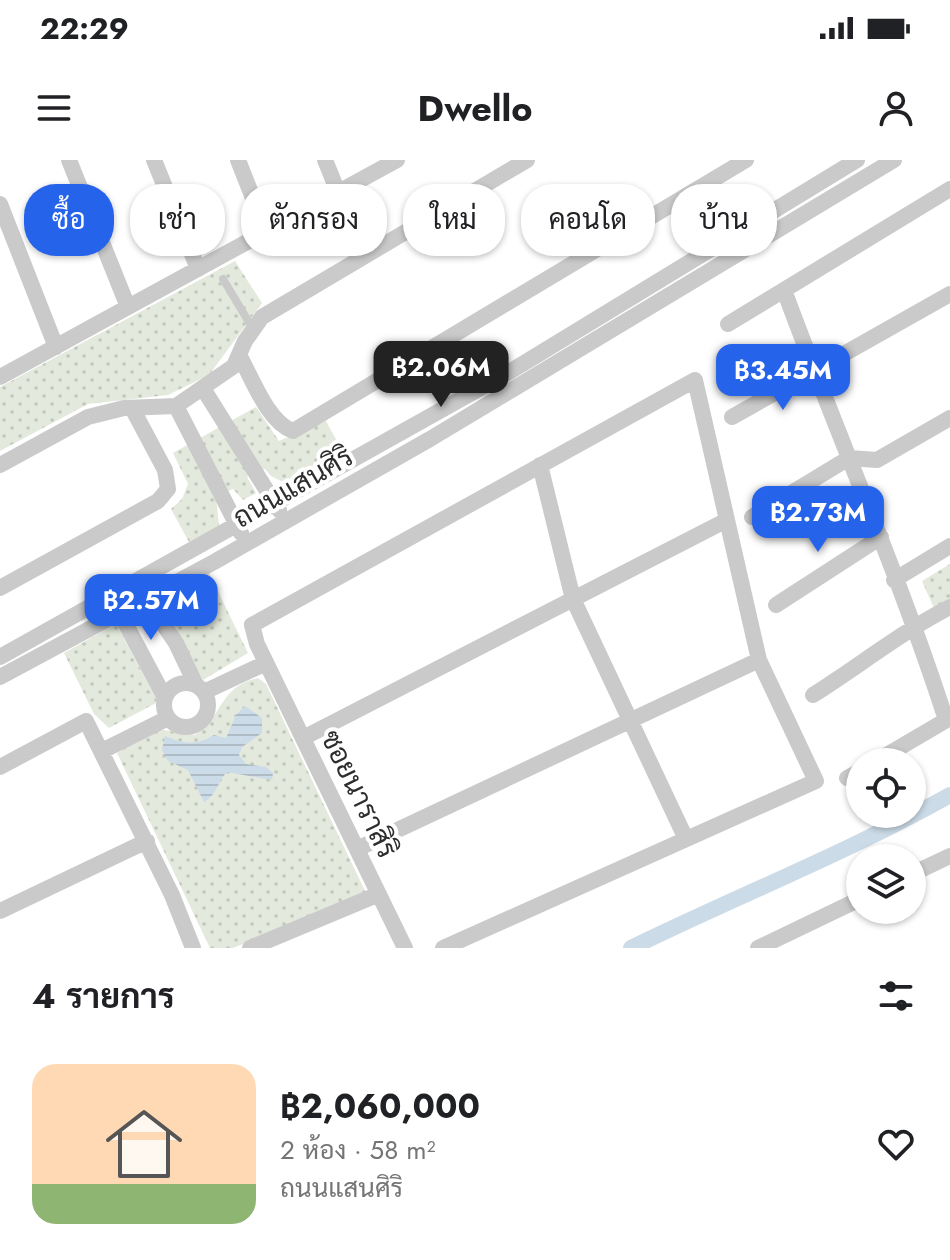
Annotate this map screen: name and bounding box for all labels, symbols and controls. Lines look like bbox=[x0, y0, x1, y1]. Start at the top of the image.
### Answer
text: 22:29 bbox=[40, 7, 129, 50]
text: Dwello bbox=[417, 82, 533, 134]
icon: menu bbox=[32, 86, 76, 130]
icon: person bbox=[874, 86, 918, 130]
chip: ซื้อ bbox=[24, 184, 114, 256]
chip: เช่า bbox=[130, 184, 225, 256]
chip: ตัวกรอง bbox=[241, 184, 387, 256]
chip: ใหม่ bbox=[403, 184, 505, 256]
chip: คอนโด bbox=[521, 184, 655, 256]
chip: บ้าน bbox=[671, 184, 777, 256]
pin: ฿2.06M bbox=[376, 341, 506, 409]
pin: ฿3.45M bbox=[718, 344, 848, 412]
text: ฿2.06M bbox=[392, 348, 490, 386]
text: ฿3.45M bbox=[734, 351, 832, 389]
street label: ถนนแสนศิริ bbox=[225, 436, 361, 538]
pin: ฿2.73M bbox=[753, 486, 883, 554]
text: ฿2.73M bbox=[770, 493, 866, 531]
pin: ฿2.57M bbox=[86, 574, 216, 642]
text: ฿2.57M bbox=[103, 581, 199, 619]
street label: ซอยนาราสิริ bbox=[310, 723, 408, 865]
map controls bbox=[846, 748, 926, 924]
button: locate bbox=[846, 748, 926, 828]
button: layers bbox=[846, 844, 926, 924]
text: 4 รายการ bbox=[32, 972, 175, 1021]
icon: filters bbox=[874, 974, 918, 1018]
text: ฿2,060,000 bbox=[280, 1082, 480, 1131]
icon: home bbox=[96, 1096, 192, 1192]
icon: heart bbox=[874, 1122, 918, 1166]
text: 2 ห้อง · 58 m² bbox=[280, 1131, 436, 1169]
text: ถนนแสนศิริ bbox=[280, 1169, 403, 1207]

